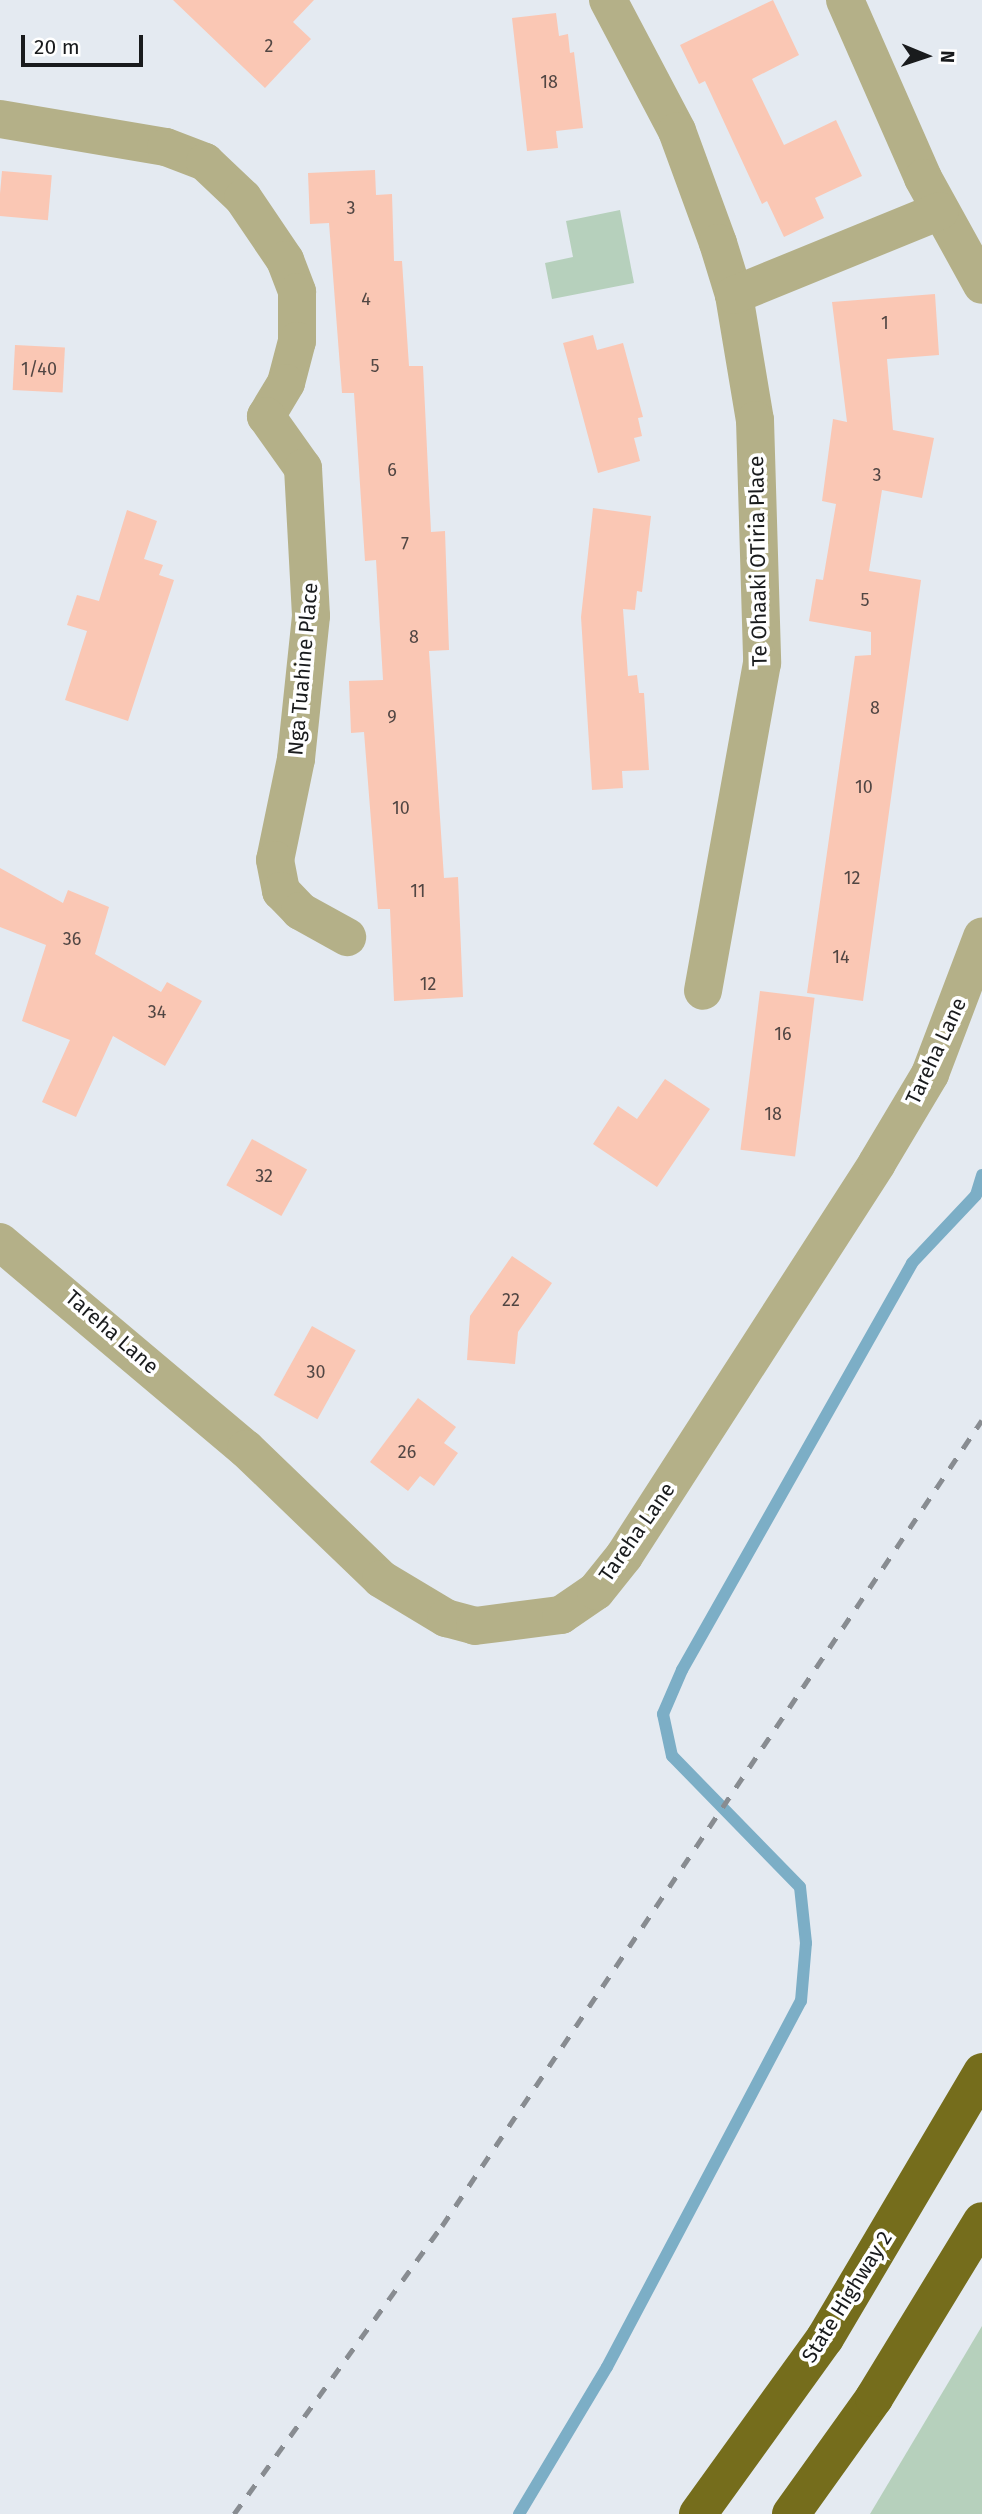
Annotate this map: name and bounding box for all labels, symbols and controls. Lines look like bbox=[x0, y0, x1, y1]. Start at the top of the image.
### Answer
scale bar bbox=[24, 21, 147, 65]
north arrow bbox=[891, 21, 961, 91]
text: 20 m bbox=[34, 34, 80, 60]
house number: 2 bbox=[265, 35, 273, 57]
text: N bbox=[936, 50, 959, 63]
house number: 18 bbox=[540, 71, 558, 93]
house number: 3 bbox=[347, 197, 355, 219]
house number: 4 bbox=[361, 288, 371, 310]
house number: 1 bbox=[881, 312, 889, 334]
house number: 5 bbox=[370, 355, 380, 377]
house number: 1/40 bbox=[21, 358, 57, 380]
street label: Te Ohaaki OTiria Place bbox=[744, 455, 772, 667]
house number: 6 bbox=[387, 459, 397, 481]
house number: 3 bbox=[873, 464, 881, 486]
house number: 7 bbox=[401, 533, 409, 555]
street label: Nga Tuahine Place bbox=[283, 581, 323, 757]
house number: 5 bbox=[860, 589, 870, 611]
house number: 8 bbox=[409, 626, 419, 648]
house number: 8 bbox=[870, 697, 880, 719]
house number: 9 bbox=[387, 706, 397, 728]
house number: 10 bbox=[855, 776, 873, 798]
house number: 10 bbox=[392, 797, 410, 819]
house number: 12 bbox=[844, 867, 860, 889]
house number: 11 bbox=[410, 880, 426, 902]
house number: 36 bbox=[63, 928, 81, 950]
house number: 14 bbox=[832, 946, 850, 968]
house number: 12 bbox=[420, 973, 436, 995]
street label: Tareha Lane bbox=[900, 994, 972, 1108]
house number: 34 bbox=[148, 1001, 166, 1023]
house number: 16 bbox=[774, 1023, 792, 1045]
house number: 18 bbox=[764, 1103, 782, 1125]
house number: 32 bbox=[255, 1165, 273, 1187]
street label: Tareha Lane bbox=[60, 1285, 164, 1379]
house number: 22 bbox=[502, 1289, 520, 1311]
house number: 30 bbox=[306, 1361, 326, 1383]
house number: 26 bbox=[398, 1441, 416, 1463]
street label: Tareha Lane bbox=[594, 1478, 680, 1586]
street label: State Highway 2 bbox=[797, 2227, 897, 2367]

